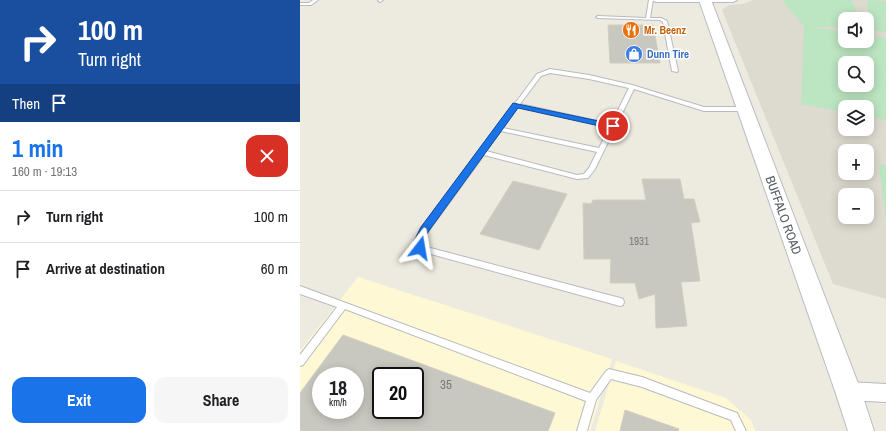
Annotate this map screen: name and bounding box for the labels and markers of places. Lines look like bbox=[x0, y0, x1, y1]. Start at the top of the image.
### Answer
restaurant icon: Mr. Beenz bbox=[621, 20, 641, 40]
place label: Mr. Beenz bbox=[644, 23, 687, 37]
shop icon: Dunn Tire bbox=[624, 44, 644, 64]
place label: Dunn Tire bbox=[647, 47, 689, 61]
pin bbox=[596, 109, 630, 143]

